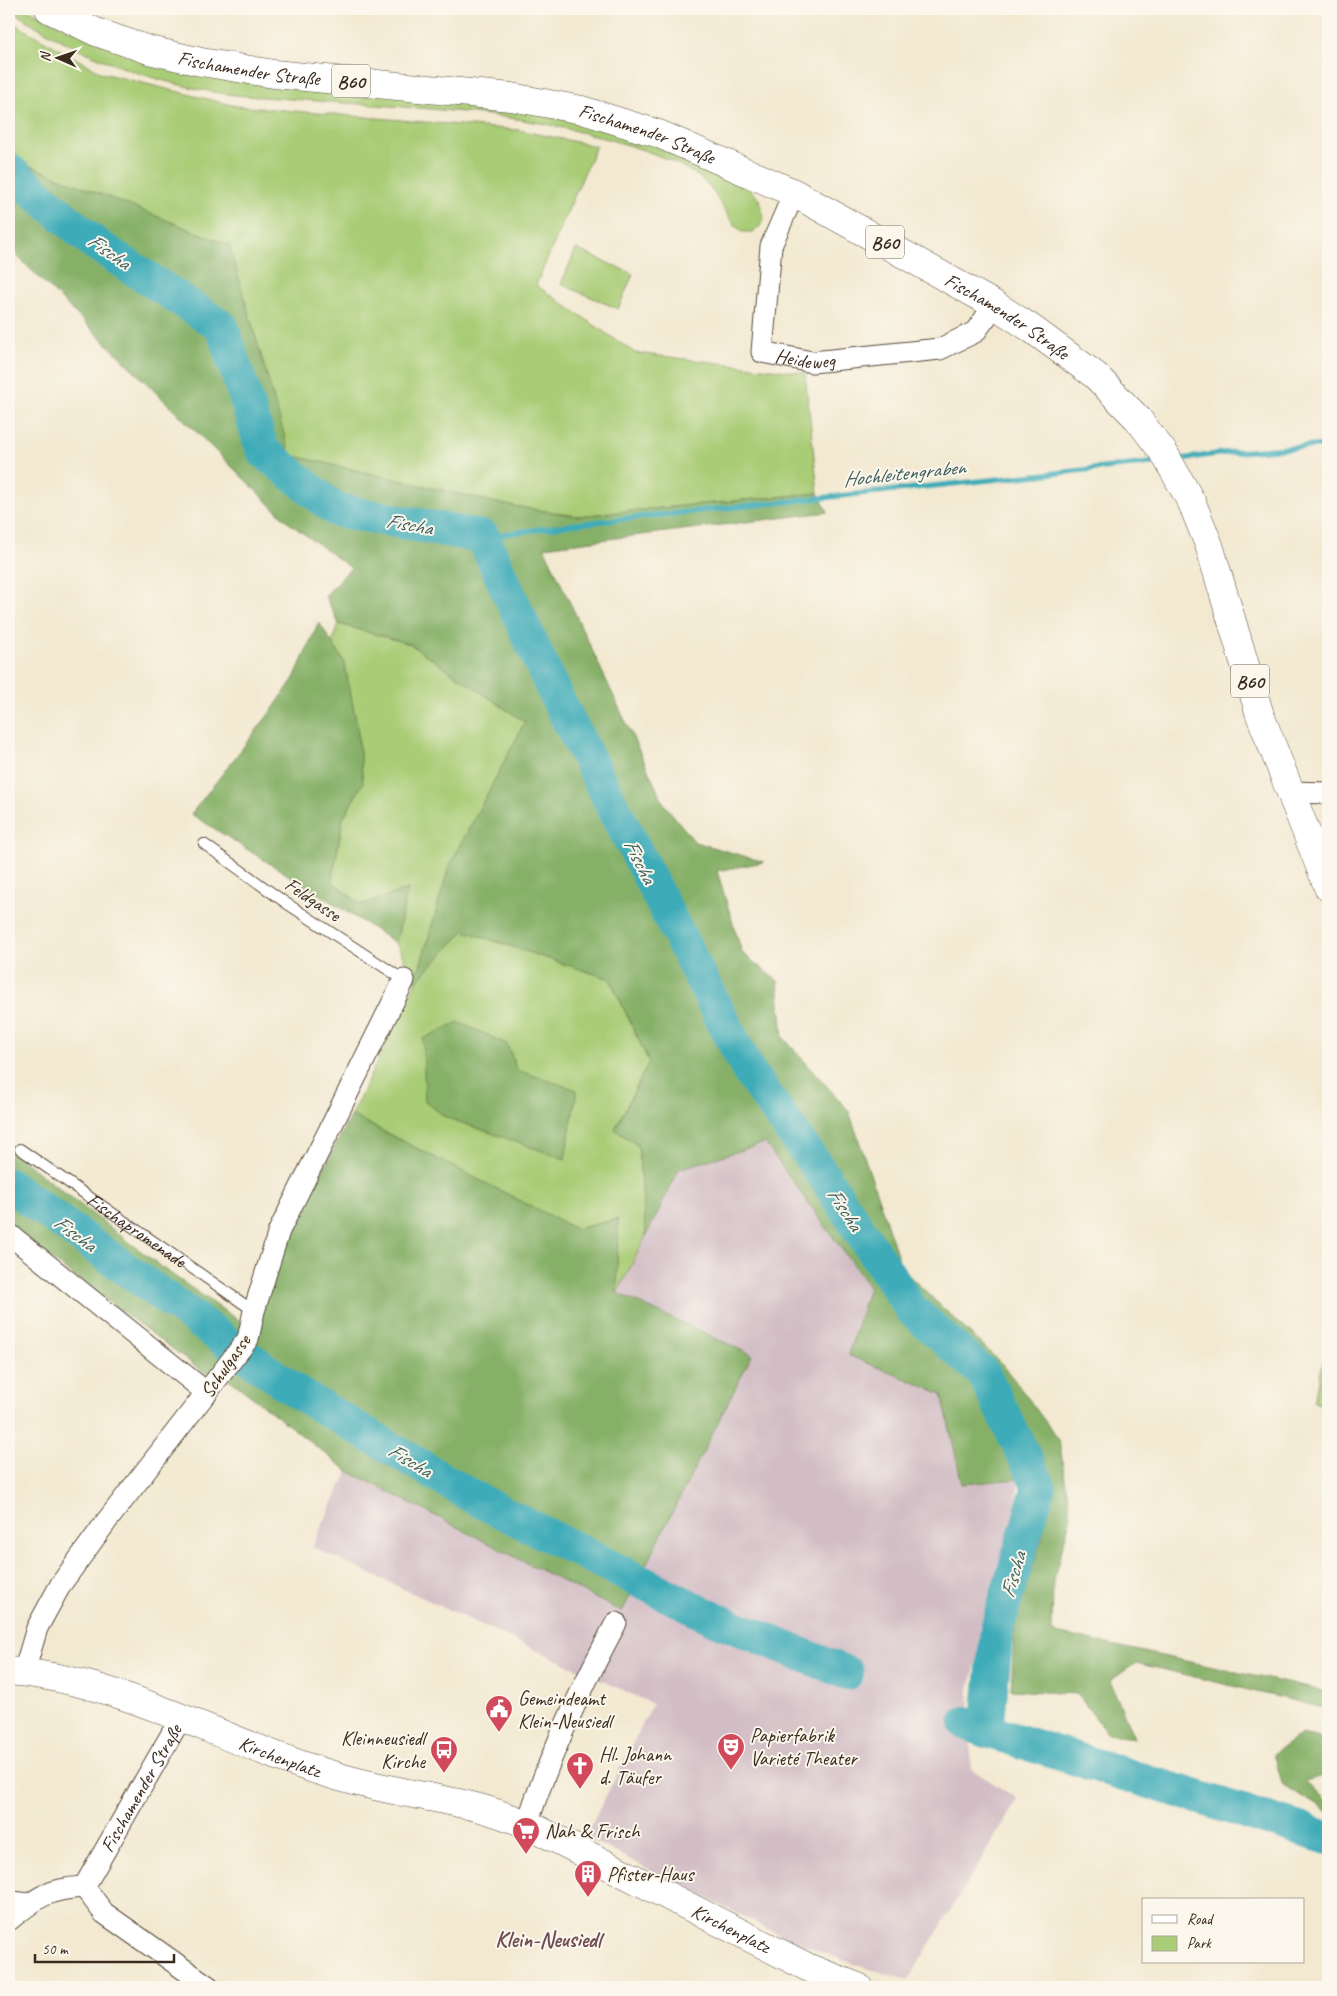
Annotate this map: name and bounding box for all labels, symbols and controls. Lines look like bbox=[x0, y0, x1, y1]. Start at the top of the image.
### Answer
north arrow bbox=[32, 32, 82, 82]
street label: Fischamender Straße bbox=[175, 45, 322, 92]
text: N bbox=[37, 51, 54, 62]
road number: B60 bbox=[332, 64, 370, 98]
street label: Fischamender Straße bbox=[576, 98, 720, 171]
road number: B60 bbox=[866, 226, 904, 258]
water label: Fischa bbox=[83, 227, 137, 276]
street label: Fischamender Straße bbox=[940, 267, 1075, 366]
street label: Heideweg bbox=[773, 343, 838, 375]
water label: Hochleitengraben bbox=[842, 453, 969, 492]
water label: Fischa bbox=[384, 507, 437, 541]
road number: B60 bbox=[1231, 664, 1269, 698]
water label: Fischa bbox=[618, 835, 663, 890]
street label: Feldgasse bbox=[280, 872, 347, 928]
water label: Fischa bbox=[822, 1183, 870, 1238]
street label: Fischapromenade bbox=[82, 1187, 192, 1274]
water label: Fischa bbox=[49, 1209, 103, 1259]
street label: Schulgasse bbox=[195, 1329, 257, 1403]
water label: Fischa bbox=[384, 1437, 439, 1484]
water label: Fischa bbox=[994, 1547, 1033, 1601]
place label: Gemeindeamt Klein-Neusiedl bbox=[518, 1686, 615, 1734]
public building icon: Gemeindeamt Klein-Neusiedl bbox=[484, 1694, 514, 1733]
street label: Fischamender Straße bbox=[95, 1719, 188, 1857]
place label: Papierfabrik Varieté Theater bbox=[750, 1723, 858, 1771]
place label: Kleinneusiedl Kirche bbox=[341, 1726, 429, 1774]
street label: Kirchenplatz bbox=[235, 1730, 325, 1784]
theatre icon: Papierfabrik Varieté Theater bbox=[716, 1732, 746, 1771]
bus stop icon: Kleinneusiedl Kirche bbox=[429, 1735, 459, 1774]
place label: Hl. Johann d. Täufer bbox=[599, 1742, 672, 1790]
church icon: Hl. Johann d. Täufer bbox=[565, 1751, 595, 1790]
supermarket icon: Nah & Frisch bbox=[511, 1816, 541, 1855]
place label: Nah & Frisch bbox=[545, 1819, 641, 1844]
building icon: Pfister-Haus bbox=[573, 1859, 603, 1898]
place label: Pfister-Haus bbox=[607, 1862, 696, 1887]
street label: Kirchenplatz bbox=[687, 1898, 776, 1960]
legend bbox=[1142, 1898, 1304, 1964]
text: Road bbox=[1187, 1910, 1214, 1929]
district label: Klein-Neusiedl bbox=[495, 1926, 605, 1954]
scale bar bbox=[35, 1931, 174, 1963]
text: Park bbox=[1187, 1934, 1212, 1953]
text: 50 m bbox=[42, 1940, 69, 1959]

